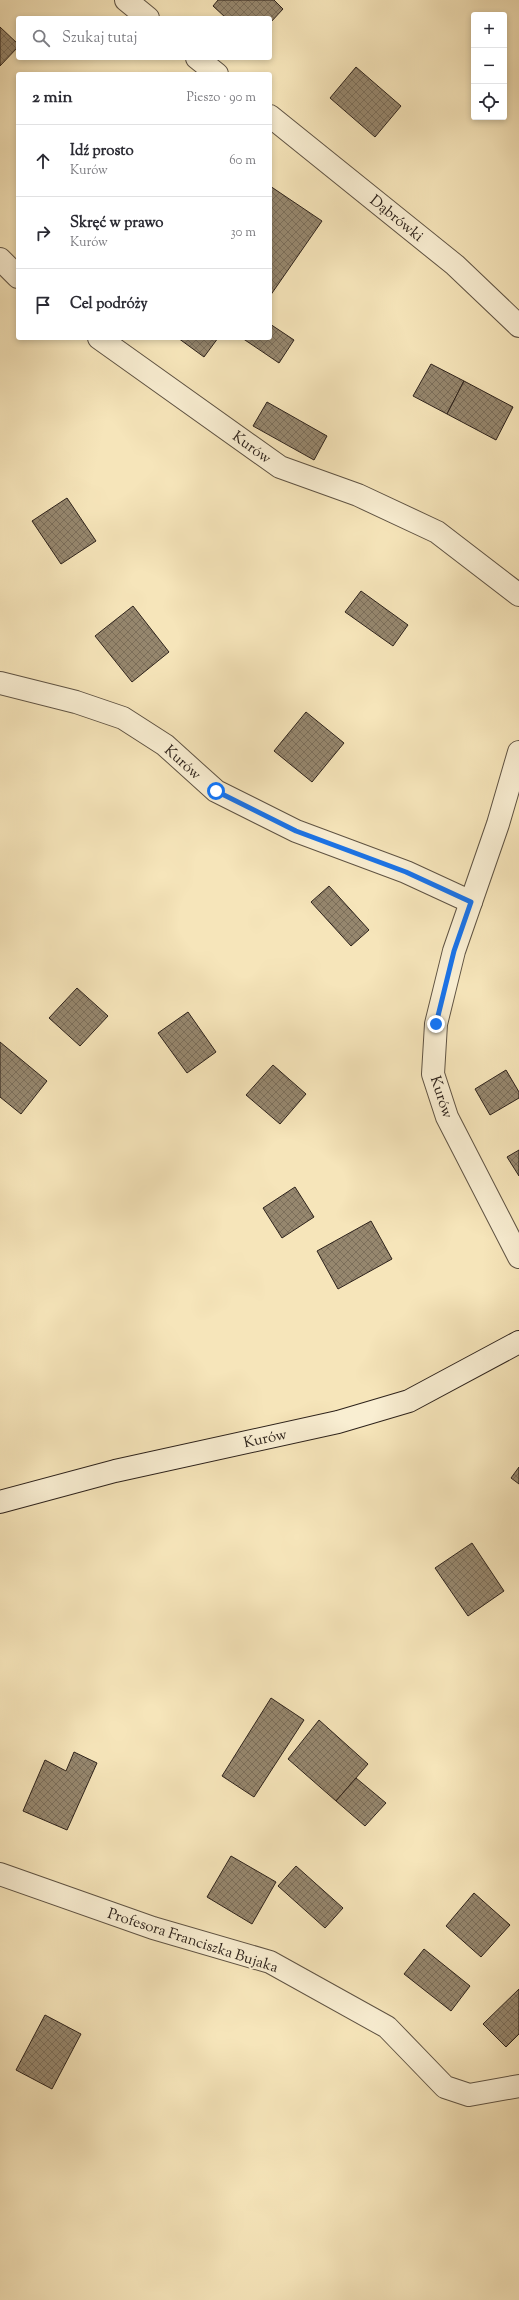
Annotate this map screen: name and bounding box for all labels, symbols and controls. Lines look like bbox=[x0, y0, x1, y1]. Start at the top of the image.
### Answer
map controls bbox=[471, 12, 507, 120]
button: + bbox=[471, 12, 507, 48]
search box bbox=[16, 16, 272, 60]
icon: search bbox=[30, 27, 52, 49]
text: Szukaj tutaj bbox=[62, 28, 137, 49]
button: − bbox=[471, 48, 507, 84]
button: locate bbox=[471, 84, 507, 120]
text: 2 min bbox=[32, 86, 73, 110]
text: Pieszo · 90 m bbox=[187, 89, 256, 107]
text: Idź prosto bbox=[70, 141, 134, 162]
icon: ahead bbox=[32, 150, 54, 172]
text: 60 m bbox=[229, 152, 256, 170]
text: Kurów bbox=[70, 162, 108, 180]
street label: Dąbrówki bbox=[365, 191, 427, 247]
text: Skręć w prawo bbox=[70, 213, 164, 234]
icon: right bbox=[32, 222, 54, 244]
text: 30 m bbox=[230, 224, 256, 242]
text: Kurów bbox=[70, 234, 108, 252]
icon: arrive bbox=[32, 294, 54, 316]
text: Cel podróży bbox=[70, 294, 148, 315]
street label: Kurów bbox=[227, 427, 275, 470]
street label: Kurów bbox=[159, 741, 205, 786]
route start bbox=[207, 782, 225, 800]
route end bbox=[427, 1015, 445, 1033]
street label: Kurów bbox=[424, 1073, 457, 1121]
street label: Kurów bbox=[242, 1425, 289, 1454]
street label: Profesora Franciszka Bujaka bbox=[104, 1904, 281, 1979]

